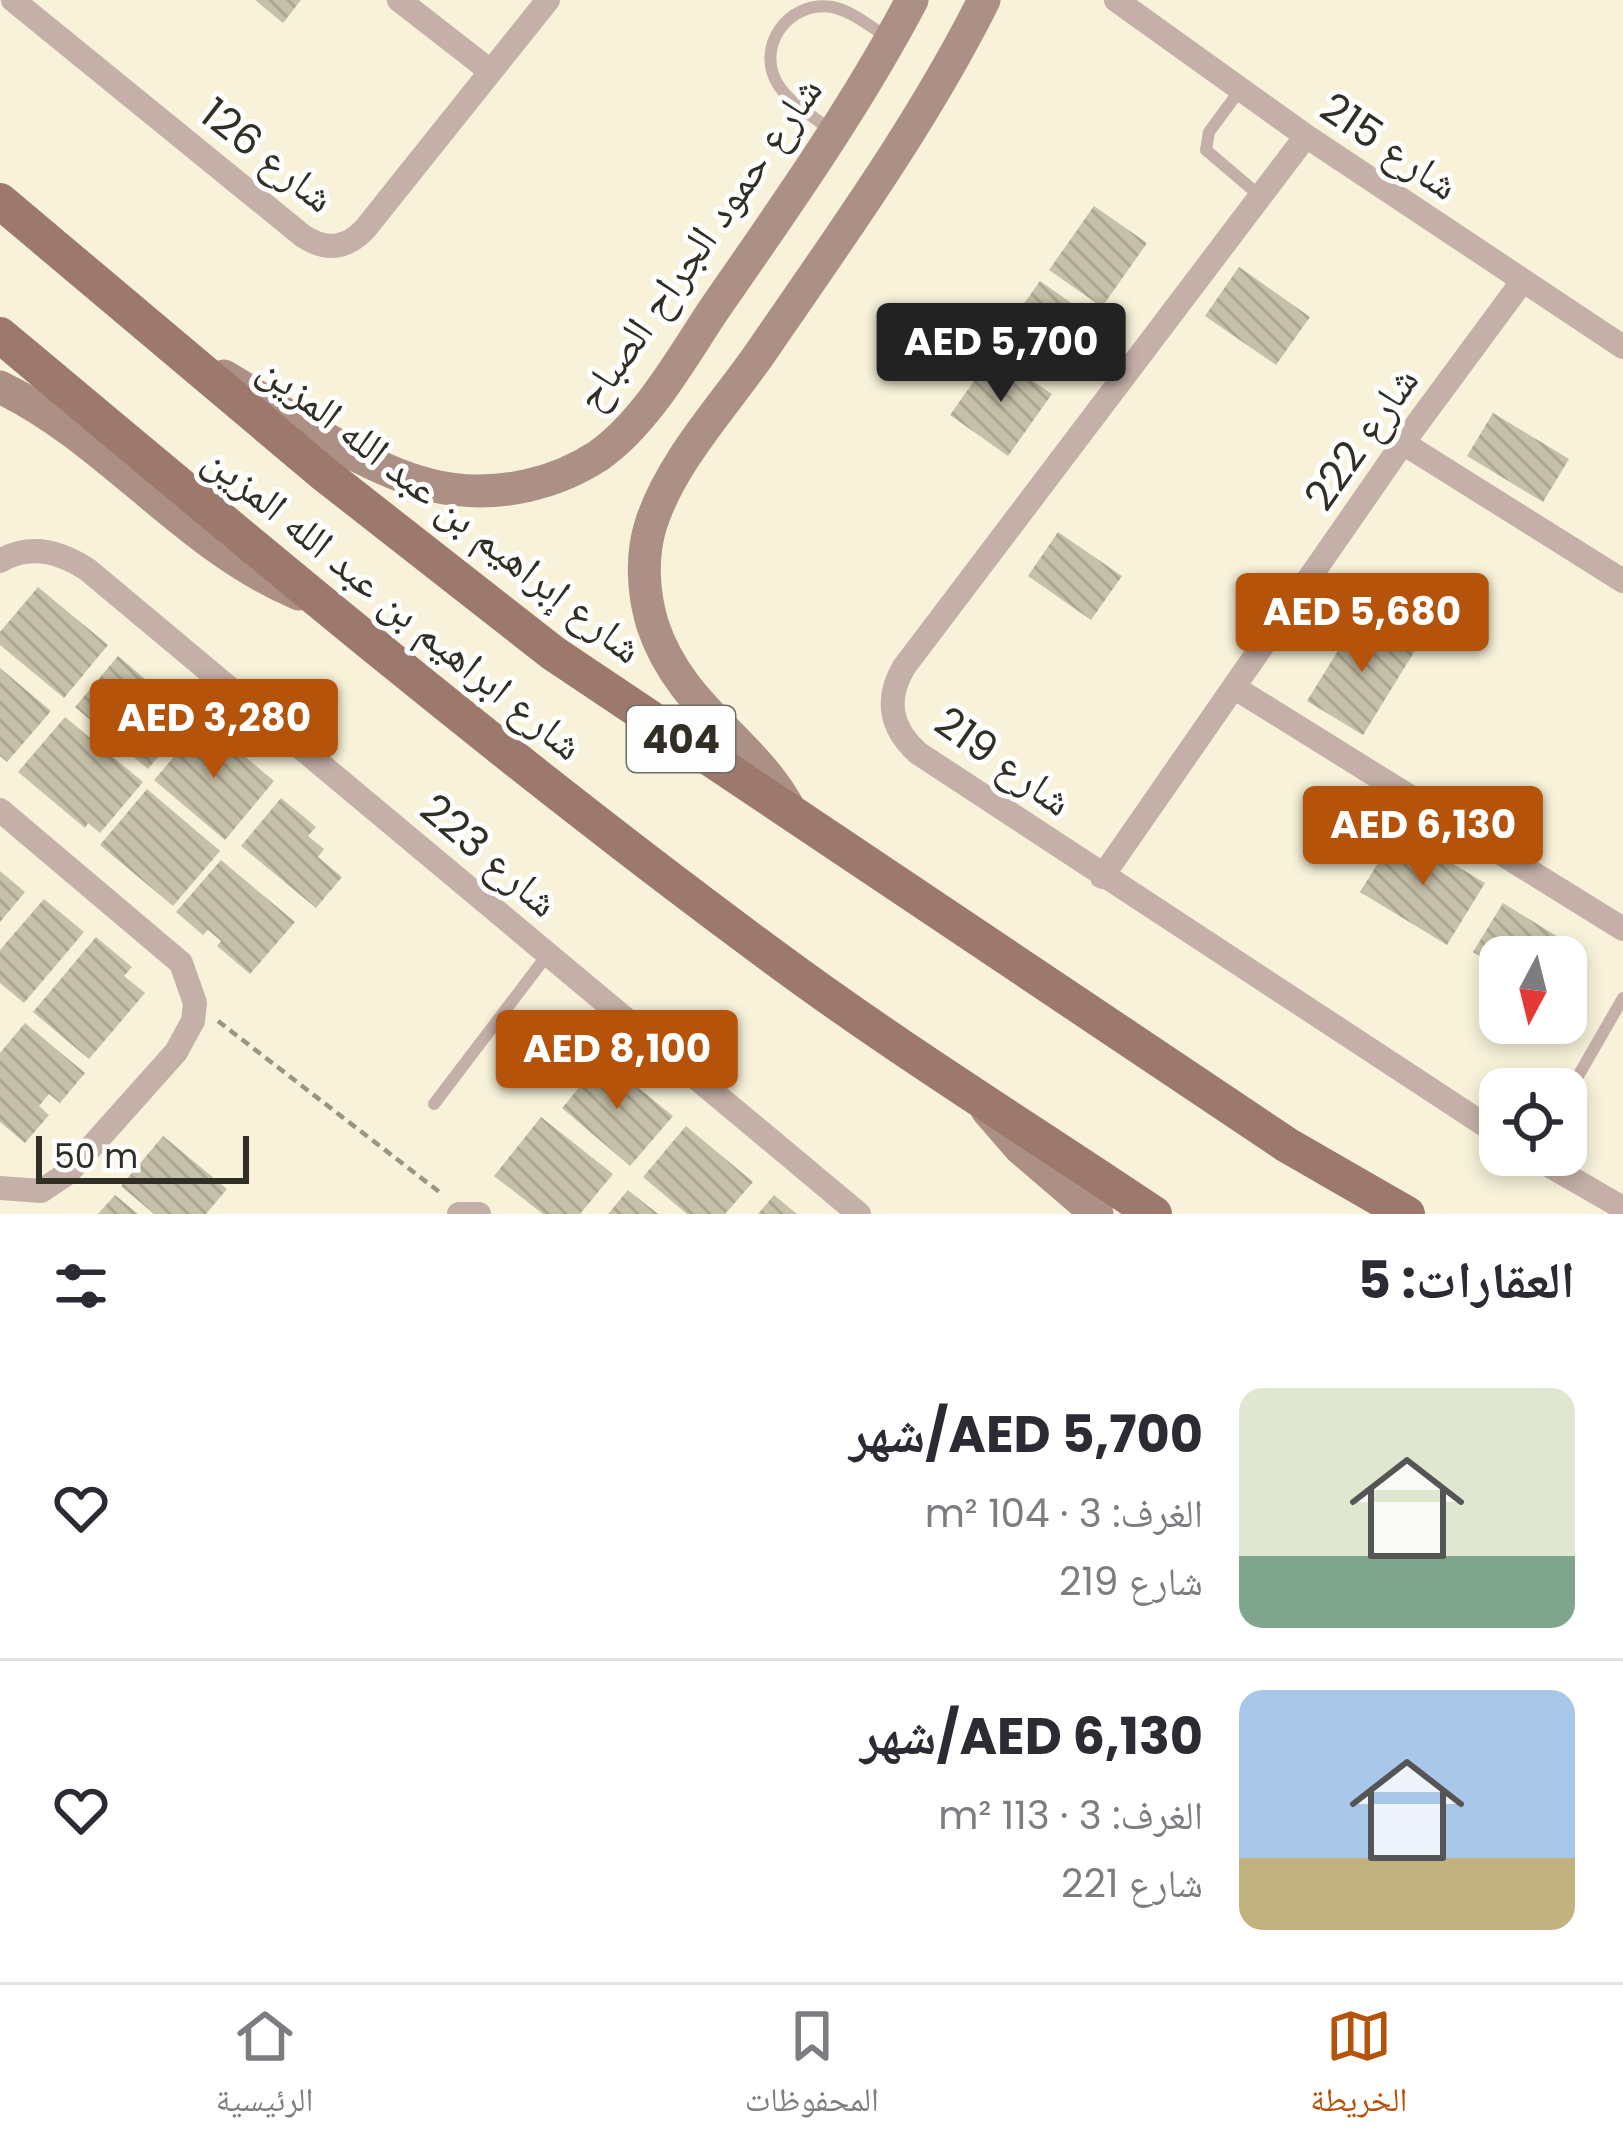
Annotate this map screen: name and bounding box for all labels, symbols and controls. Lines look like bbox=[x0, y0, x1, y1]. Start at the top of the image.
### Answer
street label: شارع حمود الجراح الصباح bbox=[561, 64, 836, 423]
street label: شارع 215 bbox=[1309, 79, 1470, 214]
street label: شارع 126 bbox=[188, 84, 347, 226]
pin: AED 5,700 bbox=[864, 303, 1138, 405]
text: AED 5,700 bbox=[904, 314, 1098, 369]
street label: شارع إبراهيم بن عبد الله المزين bbox=[246, 340, 655, 677]
street label: شارع 222 bbox=[1290, 354, 1432, 522]
street label: شارع ابراهيم بن عبد الله المزين bbox=[191, 431, 596, 774]
pin: AED 5,680 bbox=[1225, 573, 1499, 675]
text: AED 5,680 bbox=[1263, 584, 1461, 639]
pin: AED 3,280 bbox=[77, 679, 351, 781]
text: AED 3,280 bbox=[117, 690, 311, 745]
street label: شارع 219 bbox=[923, 693, 1084, 830]
road number: 404 bbox=[627, 706, 735, 772]
street label: شارع 223 bbox=[408, 780, 571, 931]
pin: AED 6,130 bbox=[1286, 786, 1560, 888]
text: AED 6,130 bbox=[1330, 797, 1516, 852]
north arrow bbox=[1479, 936, 1587, 1044]
map controls bbox=[1479, 936, 1587, 1176]
pin: AED 8,100 bbox=[480, 1010, 754, 1112]
text: AED 8,100 bbox=[523, 1021, 711, 1076]
button: locate bbox=[1479, 1068, 1587, 1176]
scale bar bbox=[36, 1130, 249, 1183]
text: 50 m bbox=[54, 1133, 138, 1180]
text: العقارات: 5 bbox=[1358, 1244, 1575, 1316]
icon: filters bbox=[48, 1253, 114, 1319]
text: AED 5,700/شهر bbox=[849, 1398, 1203, 1470]
icon: home bbox=[1335, 1436, 1479, 1580]
icon: heart bbox=[48, 1475, 114, 1541]
text: الغرف: 3 · 104 m² bbox=[925, 1486, 1203, 1541]
text: شارع 219 bbox=[1059, 1554, 1203, 1609]
text: AED 6,130/شهر bbox=[860, 1700, 1203, 1772]
icon: home bbox=[1335, 1738, 1479, 1882]
icon: heart bbox=[48, 1777, 114, 1843]
text: الغرف: 3 · 113 m² bbox=[938, 1788, 1203, 1843]
text: شارع 221 bbox=[1061, 1856, 1203, 1911]
tab: الرئيسية bbox=[216, 2003, 313, 2132]
tab: المحفوظات bbox=[745, 2003, 879, 2132]
tab: الخريطة bbox=[1310, 2003, 1407, 2132]

